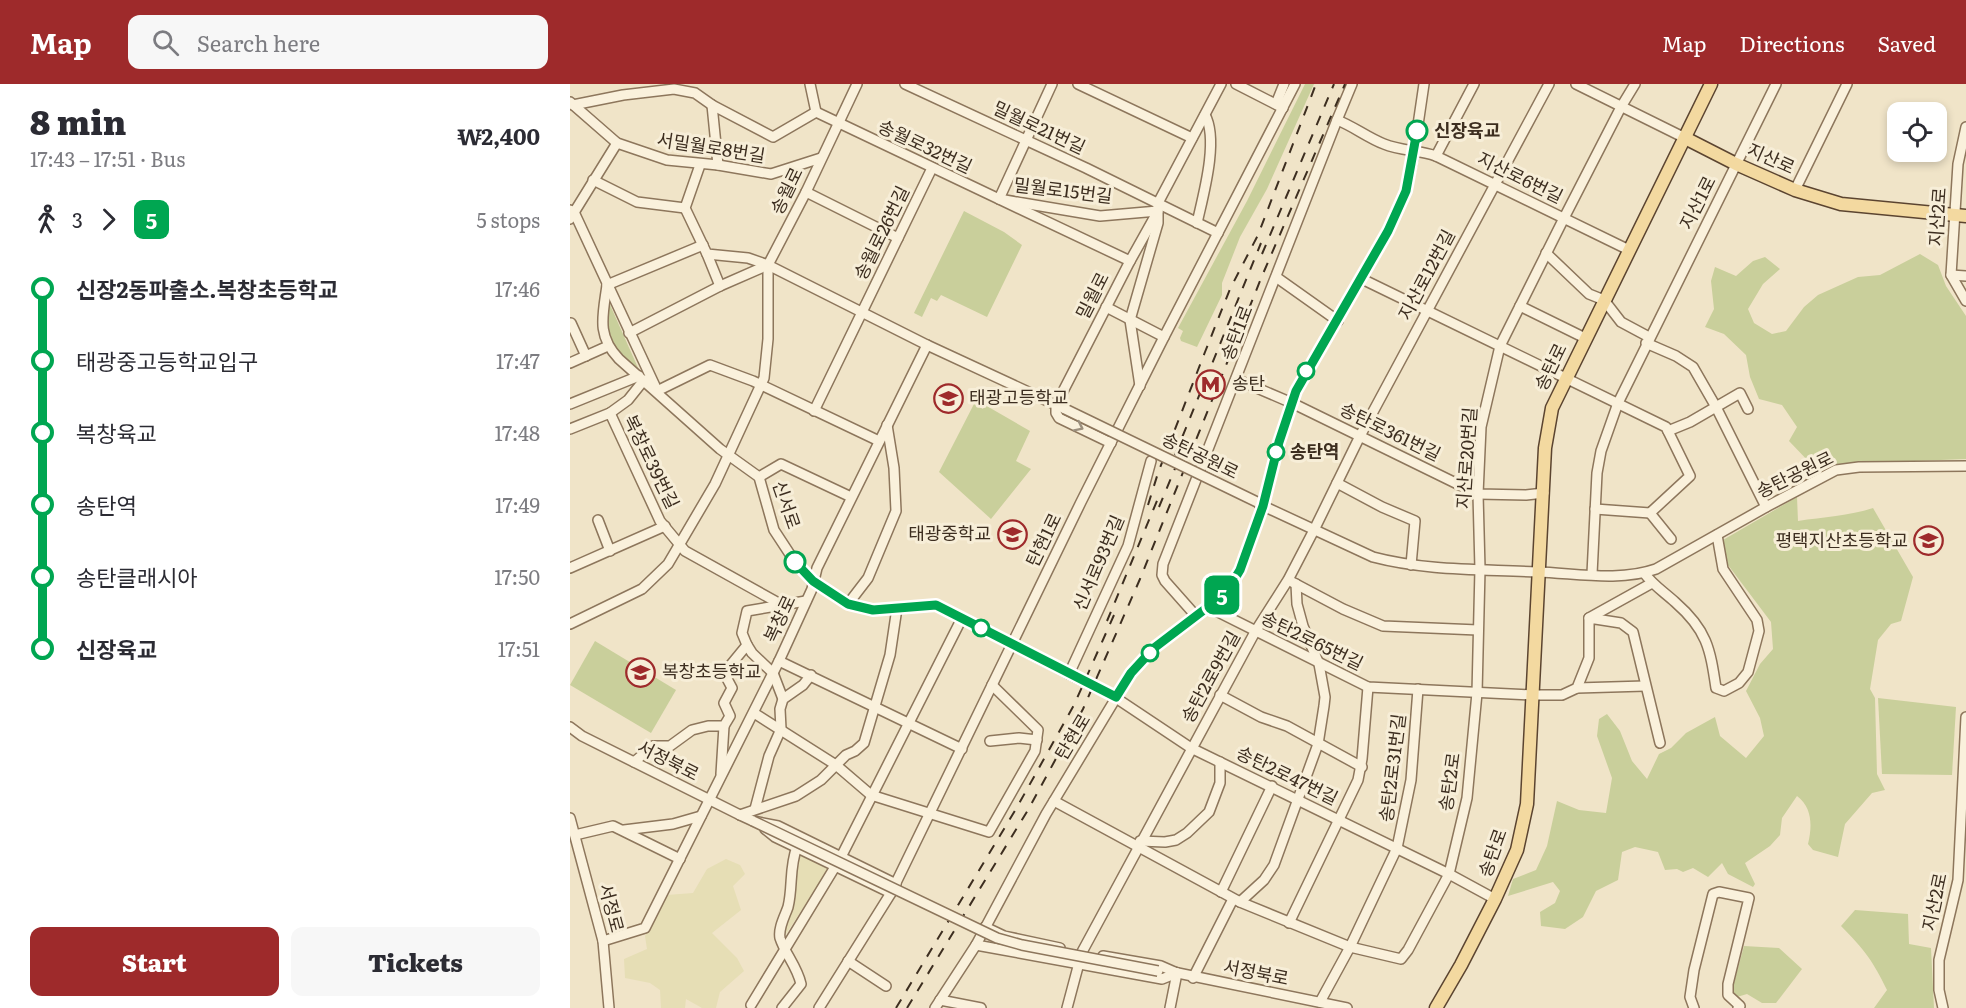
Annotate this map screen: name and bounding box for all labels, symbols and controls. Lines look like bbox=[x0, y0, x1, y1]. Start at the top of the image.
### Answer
search box bbox=[128, 15, 548, 69]
text: Map bbox=[30, 21, 92, 63]
icon: search bbox=[149, 26, 182, 59]
text: Search here bbox=[197, 26, 320, 59]
text: Map bbox=[1662, 27, 1707, 58]
text: Directions bbox=[1740, 27, 1845, 58]
text: Saved bbox=[1878, 27, 1936, 58]
street label: 밀월로21번길 bbox=[989, 93, 1090, 160]
text: 8 min bbox=[30, 96, 126, 145]
map controls bbox=[1887, 102, 1947, 162]
button: locate bbox=[1887, 102, 1947, 162]
street label: 송월로32번길 bbox=[874, 112, 977, 179]
place label: 신장육교 bbox=[1434, 116, 1500, 143]
text: ₩2,400 bbox=[457, 119, 540, 152]
marker: 신장육교 bbox=[1406, 120, 1428, 142]
street label: 서밀월로8번길 bbox=[655, 125, 767, 168]
street label: 지산로 bbox=[1743, 135, 1800, 180]
text: 17:43 – 17:51 · Bus bbox=[30, 143, 185, 173]
street label: 지산로6번길 bbox=[1473, 144, 1568, 209]
street label: 송월로 bbox=[763, 162, 809, 219]
street label: 밀월로15번길 bbox=[1012, 170, 1114, 209]
street label: 지산1로 bbox=[1672, 171, 1722, 234]
street label: 송월로26번길 bbox=[846, 181, 915, 284]
street label: 지산2로 bbox=[1921, 187, 1952, 247]
icon: walk bbox=[30, 203, 63, 236]
icon: forward bbox=[92, 203, 125, 236]
text: 3 bbox=[72, 204, 83, 234]
text: 5 bbox=[146, 204, 157, 235]
text: 5 stops bbox=[476, 204, 540, 234]
street label: 지산로12번길 bbox=[1390, 224, 1461, 324]
street label: 밀월로 bbox=[1068, 267, 1115, 324]
text: 신장2동파출소.복창초등학교 bbox=[76, 272, 338, 305]
text: 17:46 bbox=[495, 273, 540, 303]
street label: 송탄1로 bbox=[1213, 301, 1258, 364]
street label: 송탄로 bbox=[1527, 338, 1573, 395]
text: 태광중고등학교입구 bbox=[76, 344, 258, 377]
text: 17:47 bbox=[496, 345, 540, 375]
unlabelled marker bbox=[1297, 362, 1315, 380]
metro station icon: 송탄 bbox=[1195, 368, 1227, 400]
place label: 송탄 bbox=[1232, 369, 1265, 396]
school or university icon: 태광고등학교 bbox=[932, 382, 964, 414]
place label: 태광고등학교 bbox=[969, 383, 1068, 410]
street label: 송탄로361번길 bbox=[1336, 395, 1446, 467]
street label: 지산로20번길 bbox=[1448, 406, 1483, 510]
street label: 복창로39번길 bbox=[618, 410, 687, 513]
text: 복창육교 bbox=[76, 416, 157, 449]
text: 17:48 bbox=[494, 417, 540, 447]
one-way arrow bbox=[1072, 420, 1083, 432]
street label: 송탄공원로 bbox=[1158, 424, 1244, 485]
place label: 송탄역 bbox=[1290, 437, 1340, 464]
marker: 송탄역 bbox=[1267, 443, 1285, 461]
street label: 송탄공원로 bbox=[1751, 443, 1837, 504]
street label: 신서로 bbox=[767, 477, 808, 532]
text: 송탄역 bbox=[76, 488, 137, 521]
text: 17:49 bbox=[495, 489, 540, 519]
street label: 탄현1로 bbox=[1018, 508, 1067, 571]
street label: 신서로93번길 bbox=[1065, 510, 1130, 615]
school or university icon: 태광중학교 bbox=[996, 518, 1028, 550]
place label: 태광중학교 bbox=[908, 519, 991, 546]
school or university icon: 평택지산초등학교 bbox=[1913, 525, 1945, 557]
place label: 평택지산초등학교 bbox=[1776, 526, 1908, 553]
unlabelled marker bbox=[784, 551, 806, 573]
text: 송탄클래시아 bbox=[76, 560, 197, 593]
text: 17:50 bbox=[494, 561, 540, 591]
line badge: 5 bbox=[1202, 576, 1242, 614]
text: 5 bbox=[1216, 580, 1228, 611]
street label: 복창로 bbox=[756, 590, 801, 647]
street label: 송탄2로65번길 bbox=[1257, 603, 1368, 676]
unlabelled marker bbox=[972, 619, 990, 637]
street label: 송탄2로9번길 bbox=[1173, 625, 1246, 727]
text: 신장육교 bbox=[76, 632, 157, 665]
text: 17:51 bbox=[498, 633, 540, 663]
unlabelled marker bbox=[1141, 644, 1159, 662]
school or university icon: 복창초등학교 bbox=[625, 656, 657, 688]
place label: 복창초등학교 bbox=[662, 657, 761, 684]
street label: 탄현로 bbox=[1047, 708, 1096, 764]
street label: 송탄2로31번길 bbox=[1371, 712, 1412, 824]
street label: 서정북로 bbox=[633, 733, 704, 787]
street label: 송탄2로47번길 bbox=[1232, 738, 1343, 811]
street label: 송탄2로 bbox=[1431, 751, 1466, 813]
street label: 송탄로 bbox=[1470, 825, 1513, 880]
street label: 지산2로 bbox=[1914, 870, 1953, 933]
street label: 서정로 bbox=[593, 880, 632, 935]
button: Start bbox=[30, 927, 279, 996]
button: Tickets bbox=[291, 927, 540, 996]
street label: 서정북로 bbox=[1221, 952, 1291, 991]

